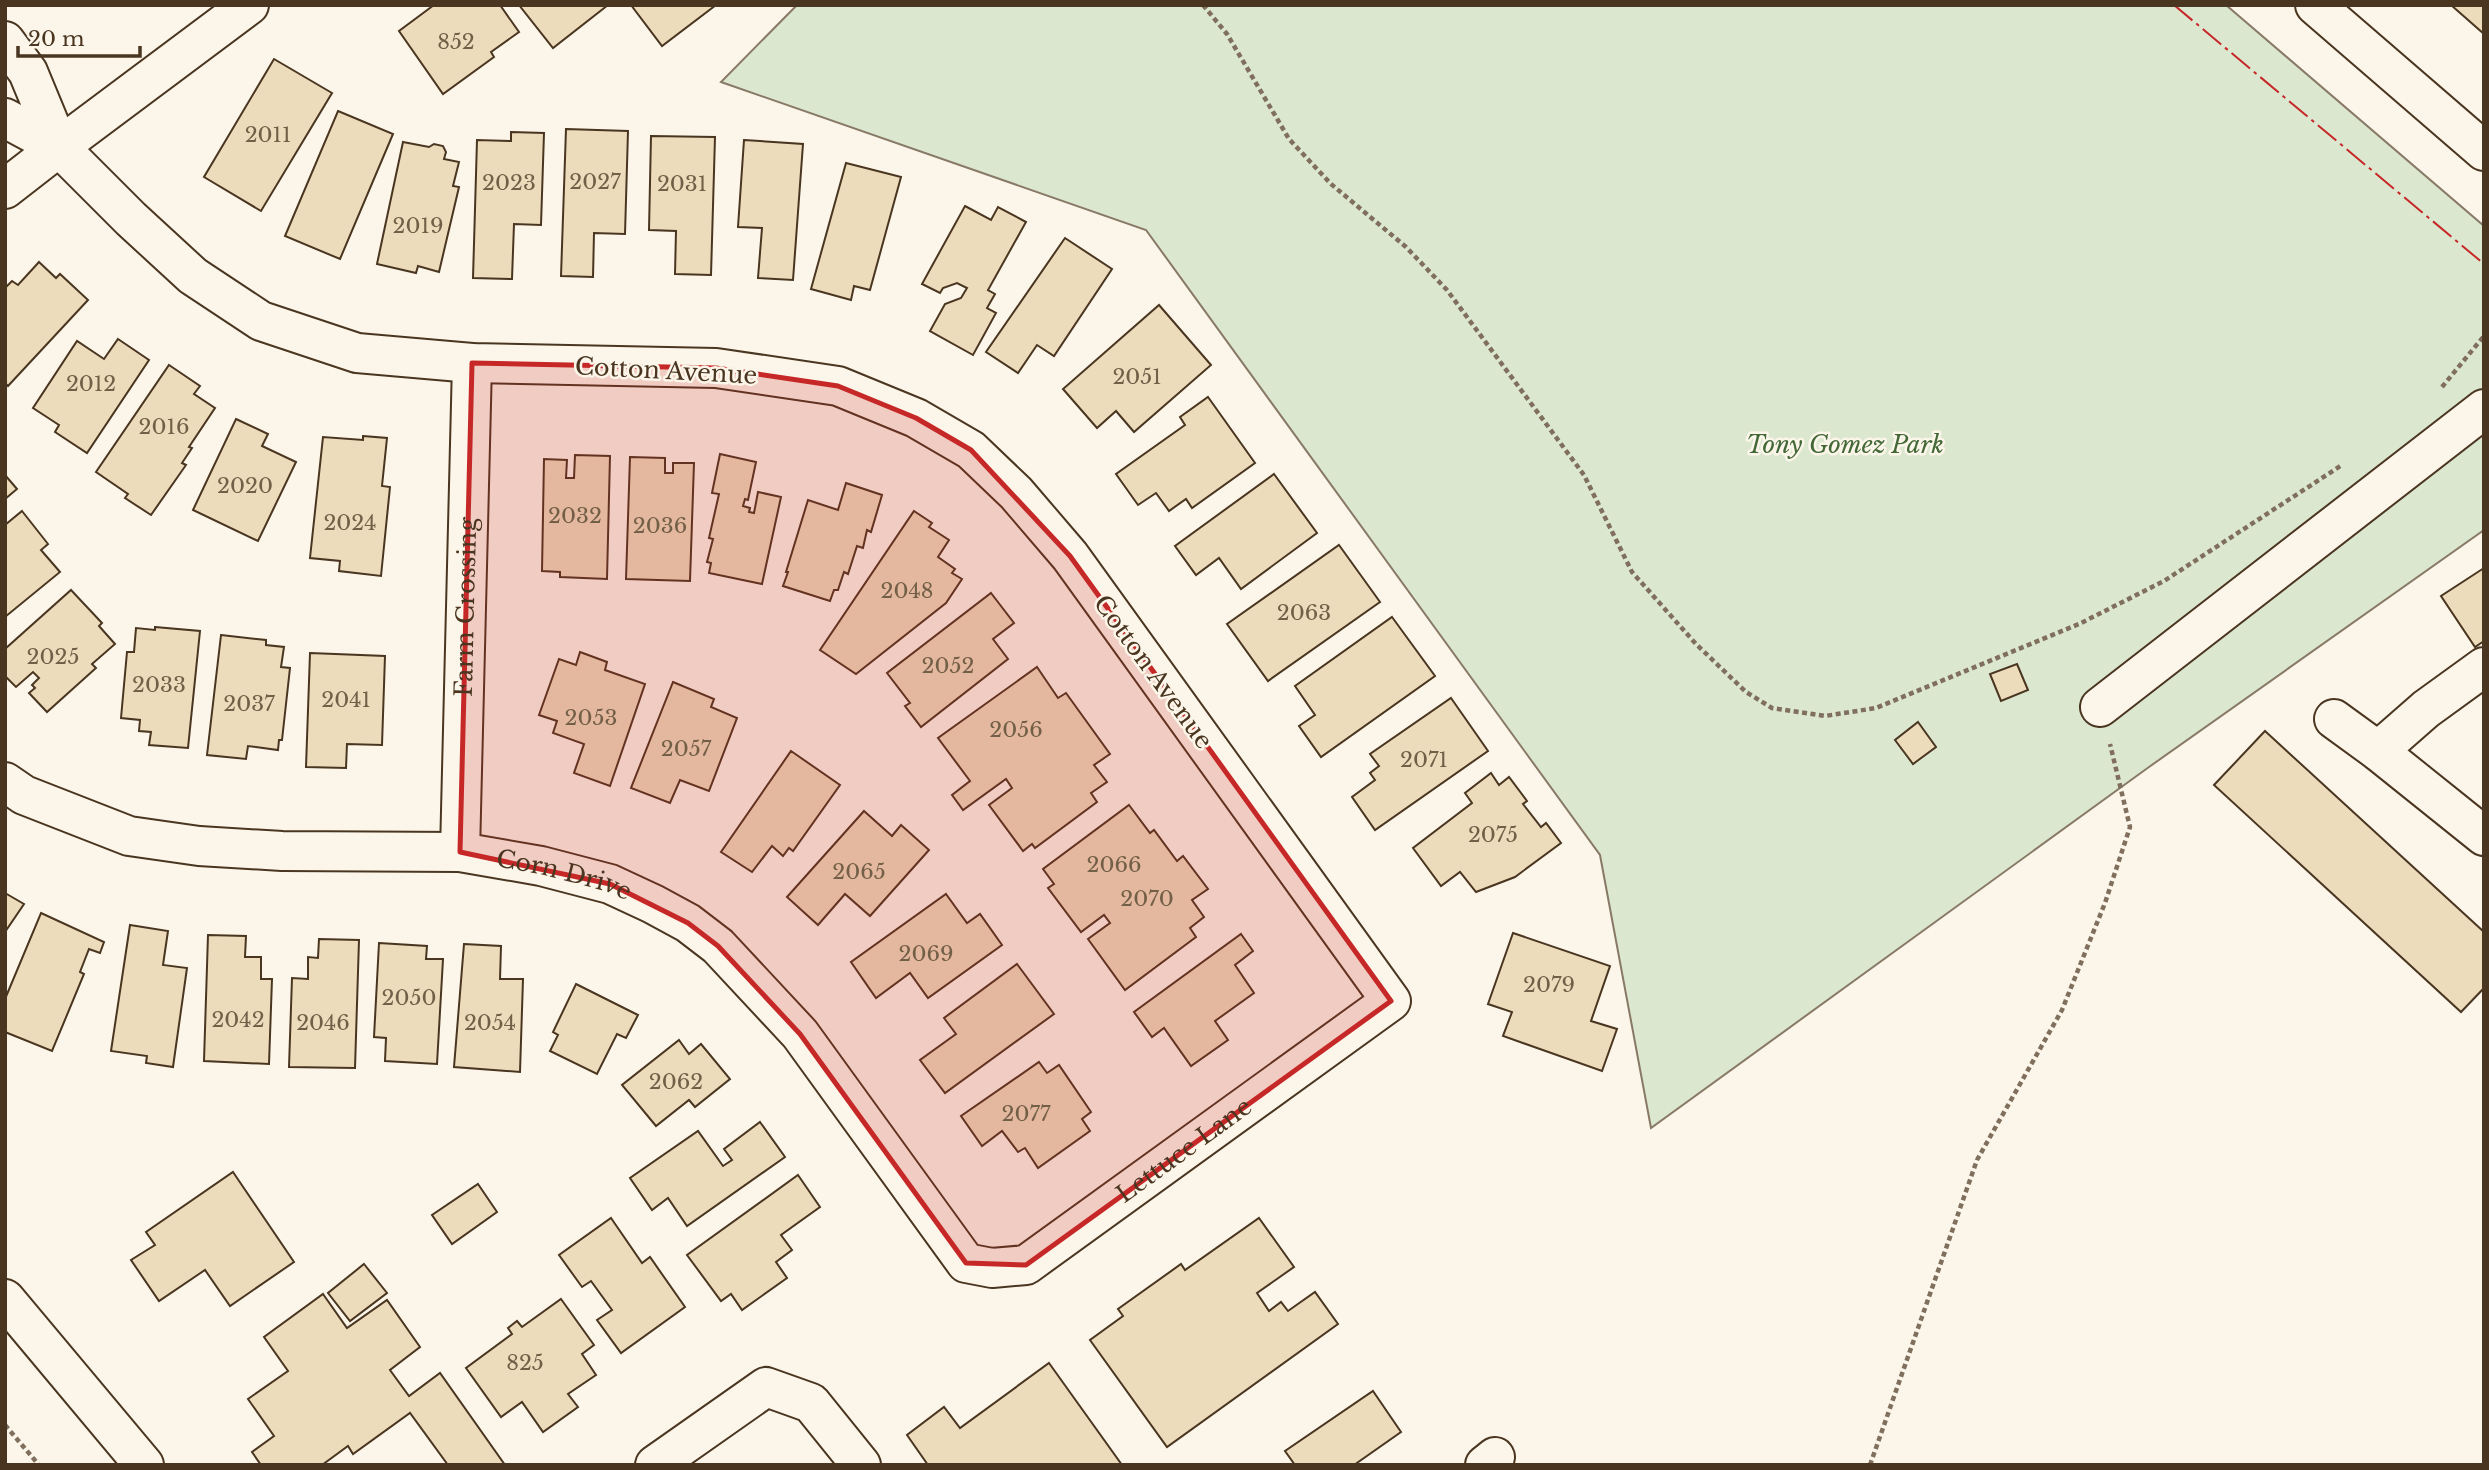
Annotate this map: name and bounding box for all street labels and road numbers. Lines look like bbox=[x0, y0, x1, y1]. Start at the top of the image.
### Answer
street label: Cotton Avenue bbox=[574, 351, 758, 390]
street label: Farm Crossing bbox=[449, 516, 482, 697]
street label: Cotton Avenue bbox=[1088, 589, 1219, 754]
street label: Corn Drive bbox=[494, 844, 636, 906]
street label: Lettuce Lane bbox=[1110, 1092, 1257, 1209]

